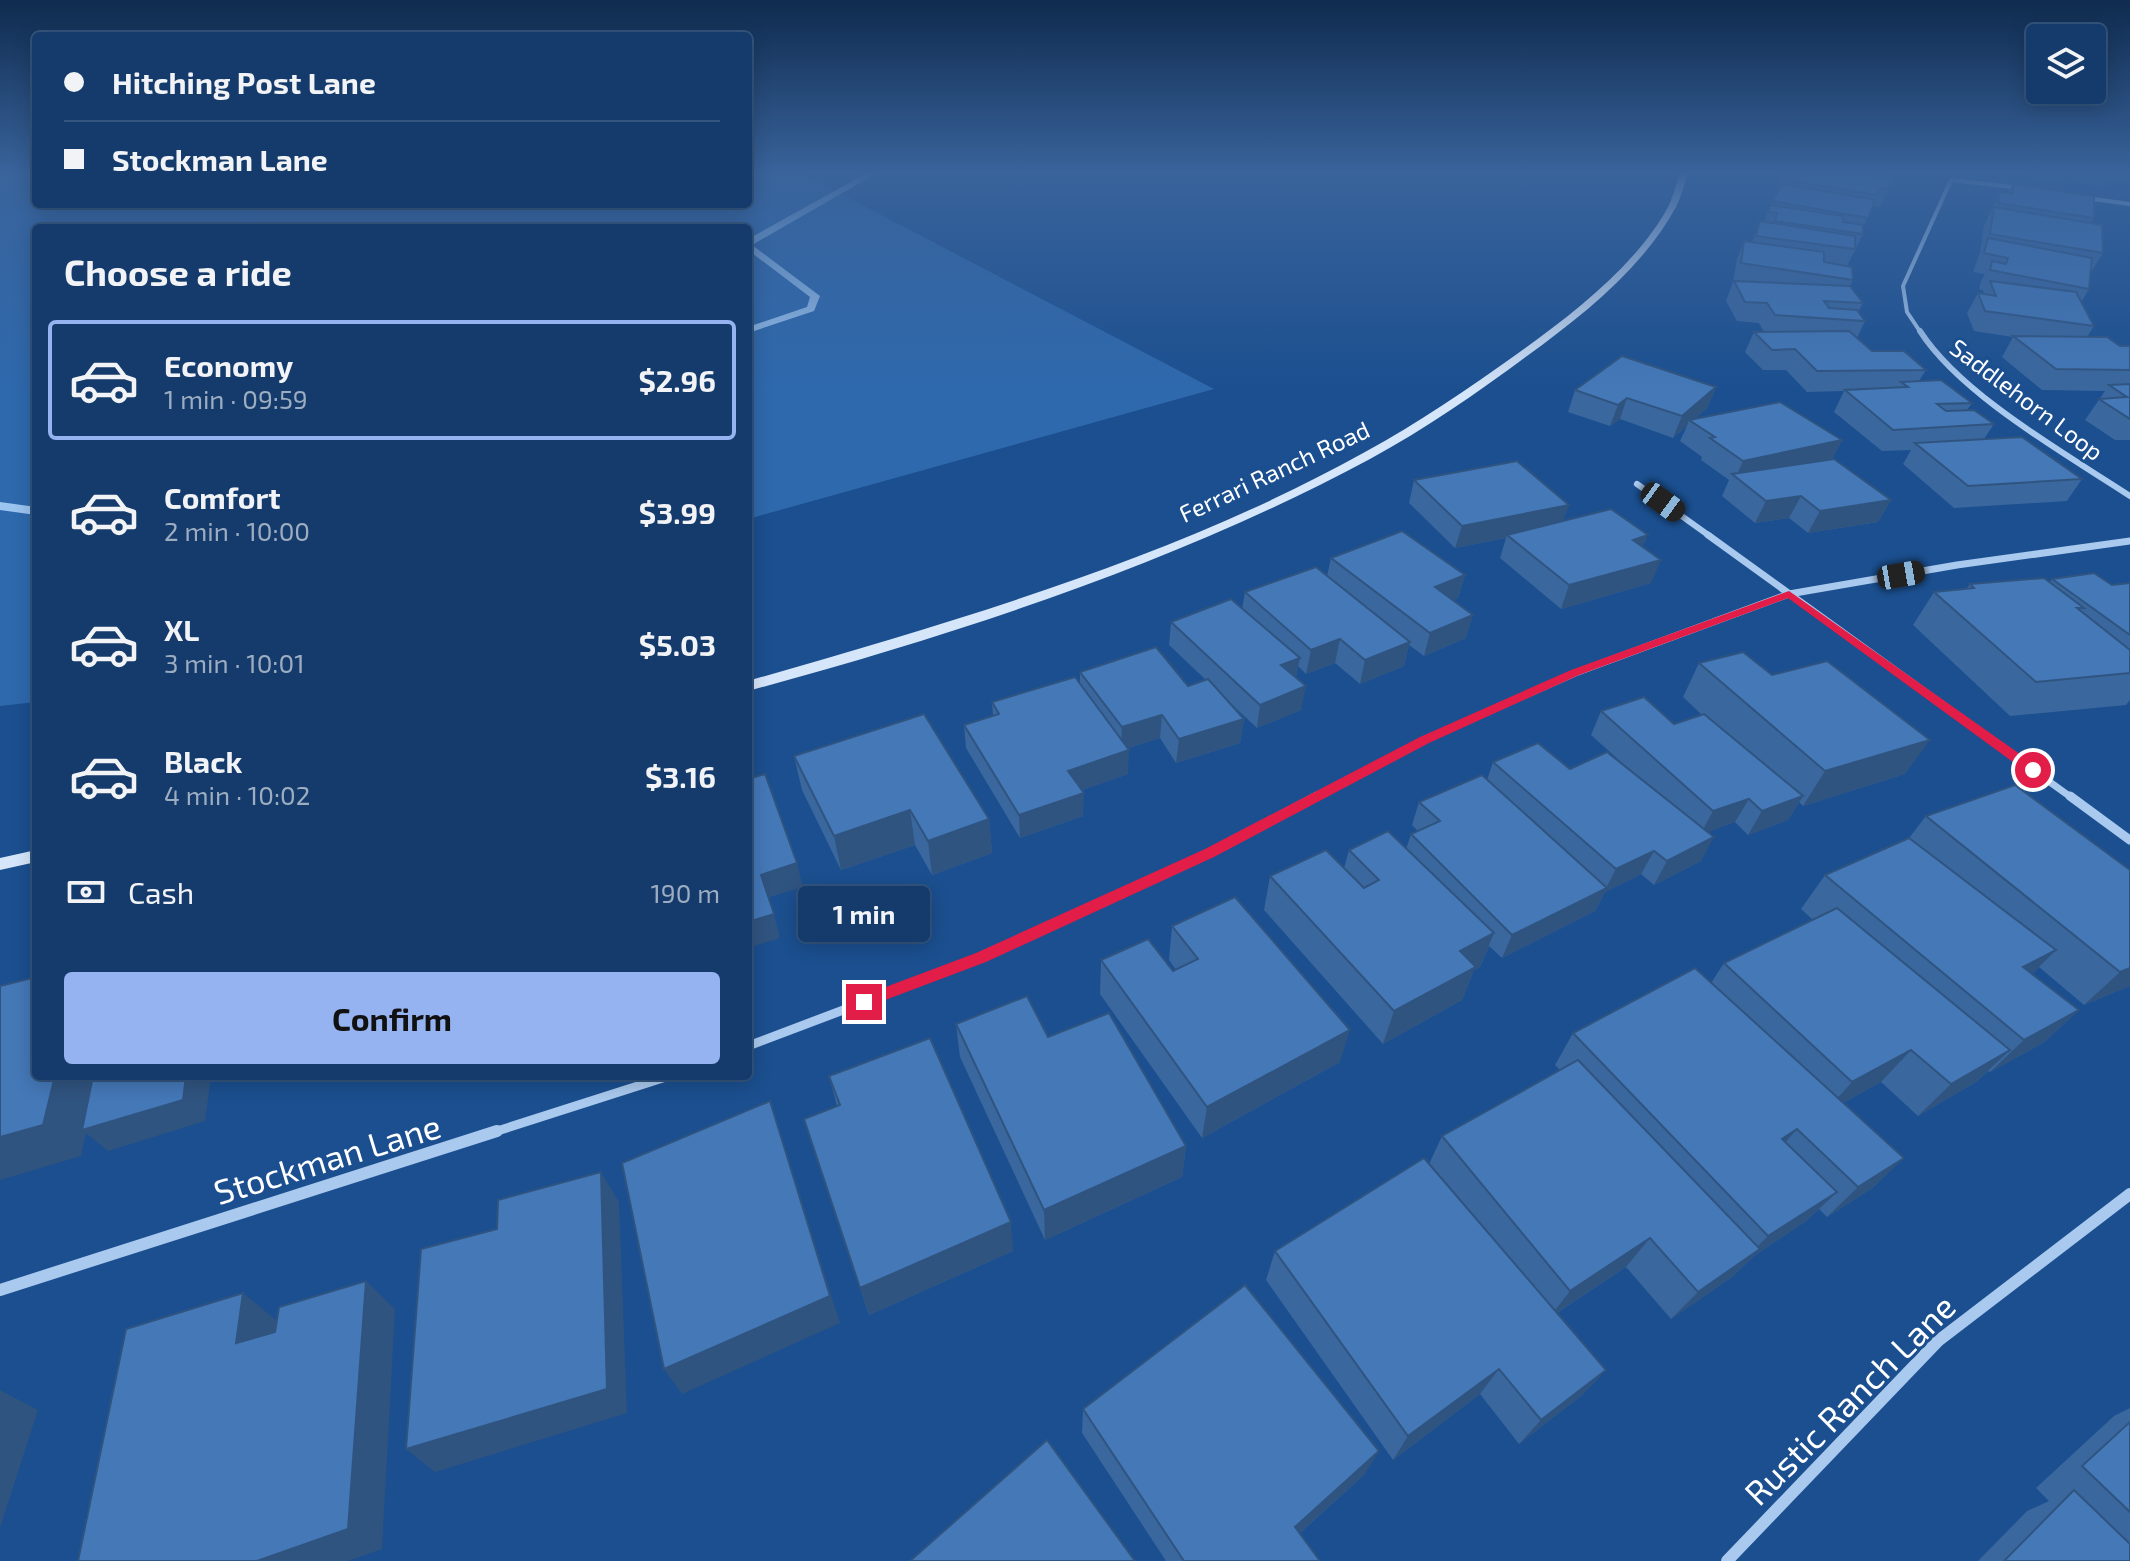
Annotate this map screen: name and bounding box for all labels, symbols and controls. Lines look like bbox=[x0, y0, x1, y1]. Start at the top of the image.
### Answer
map controls bbox=[2026, 24, 2106, 104]
button: layers bbox=[2026, 24, 2106, 104]
text: Hitching Post Lane bbox=[112, 64, 376, 100]
text: Stockman Lane bbox=[112, 141, 328, 177]
text: Choose a ride bbox=[64, 250, 292, 293]
street label: Saddlehorn Loop bbox=[1945, 332, 2109, 466]
icon: car bbox=[68, 344, 140, 416]
text: Economy bbox=[164, 347, 293, 383]
text: $2.96 bbox=[638, 362, 716, 398]
text: 1 min · 09:59 bbox=[164, 383, 308, 414]
street label: Ferrari Ranch Road bbox=[1174, 414, 1374, 528]
icon: car bbox=[68, 476, 140, 548]
car bbox=[1637, 478, 1689, 526]
text: Comfort bbox=[164, 479, 281, 515]
text: $3.99 bbox=[639, 494, 716, 530]
text: 2 min · 10:00 bbox=[164, 515, 310, 546]
car bbox=[1875, 559, 1927, 591]
icon: car bbox=[68, 608, 140, 680]
text: XL bbox=[164, 611, 199, 647]
text: $5.03 bbox=[639, 626, 716, 662]
text: 3 min · 10:01 bbox=[164, 647, 305, 678]
icon: car bbox=[68, 740, 140, 812]
text: Black bbox=[164, 743, 242, 779]
route start bbox=[2015, 752, 2051, 788]
text: $3.16 bbox=[645, 758, 716, 794]
text: 4 min · 10:02 bbox=[164, 779, 310, 810]
icon: cash bbox=[64, 870, 108, 914]
text: Cash bbox=[128, 874, 194, 910]
text: 190 m bbox=[651, 877, 720, 908]
callout: 1 min bbox=[798, 886, 930, 942]
text: 1 min bbox=[833, 898, 895, 929]
button: Confirm bbox=[64, 972, 720, 1064]
route end bbox=[846, 984, 882, 1020]
street label: Stockman Lane bbox=[209, 1104, 445, 1212]
street label: Rustic Ranch Lane bbox=[1735, 1285, 1963, 1513]

